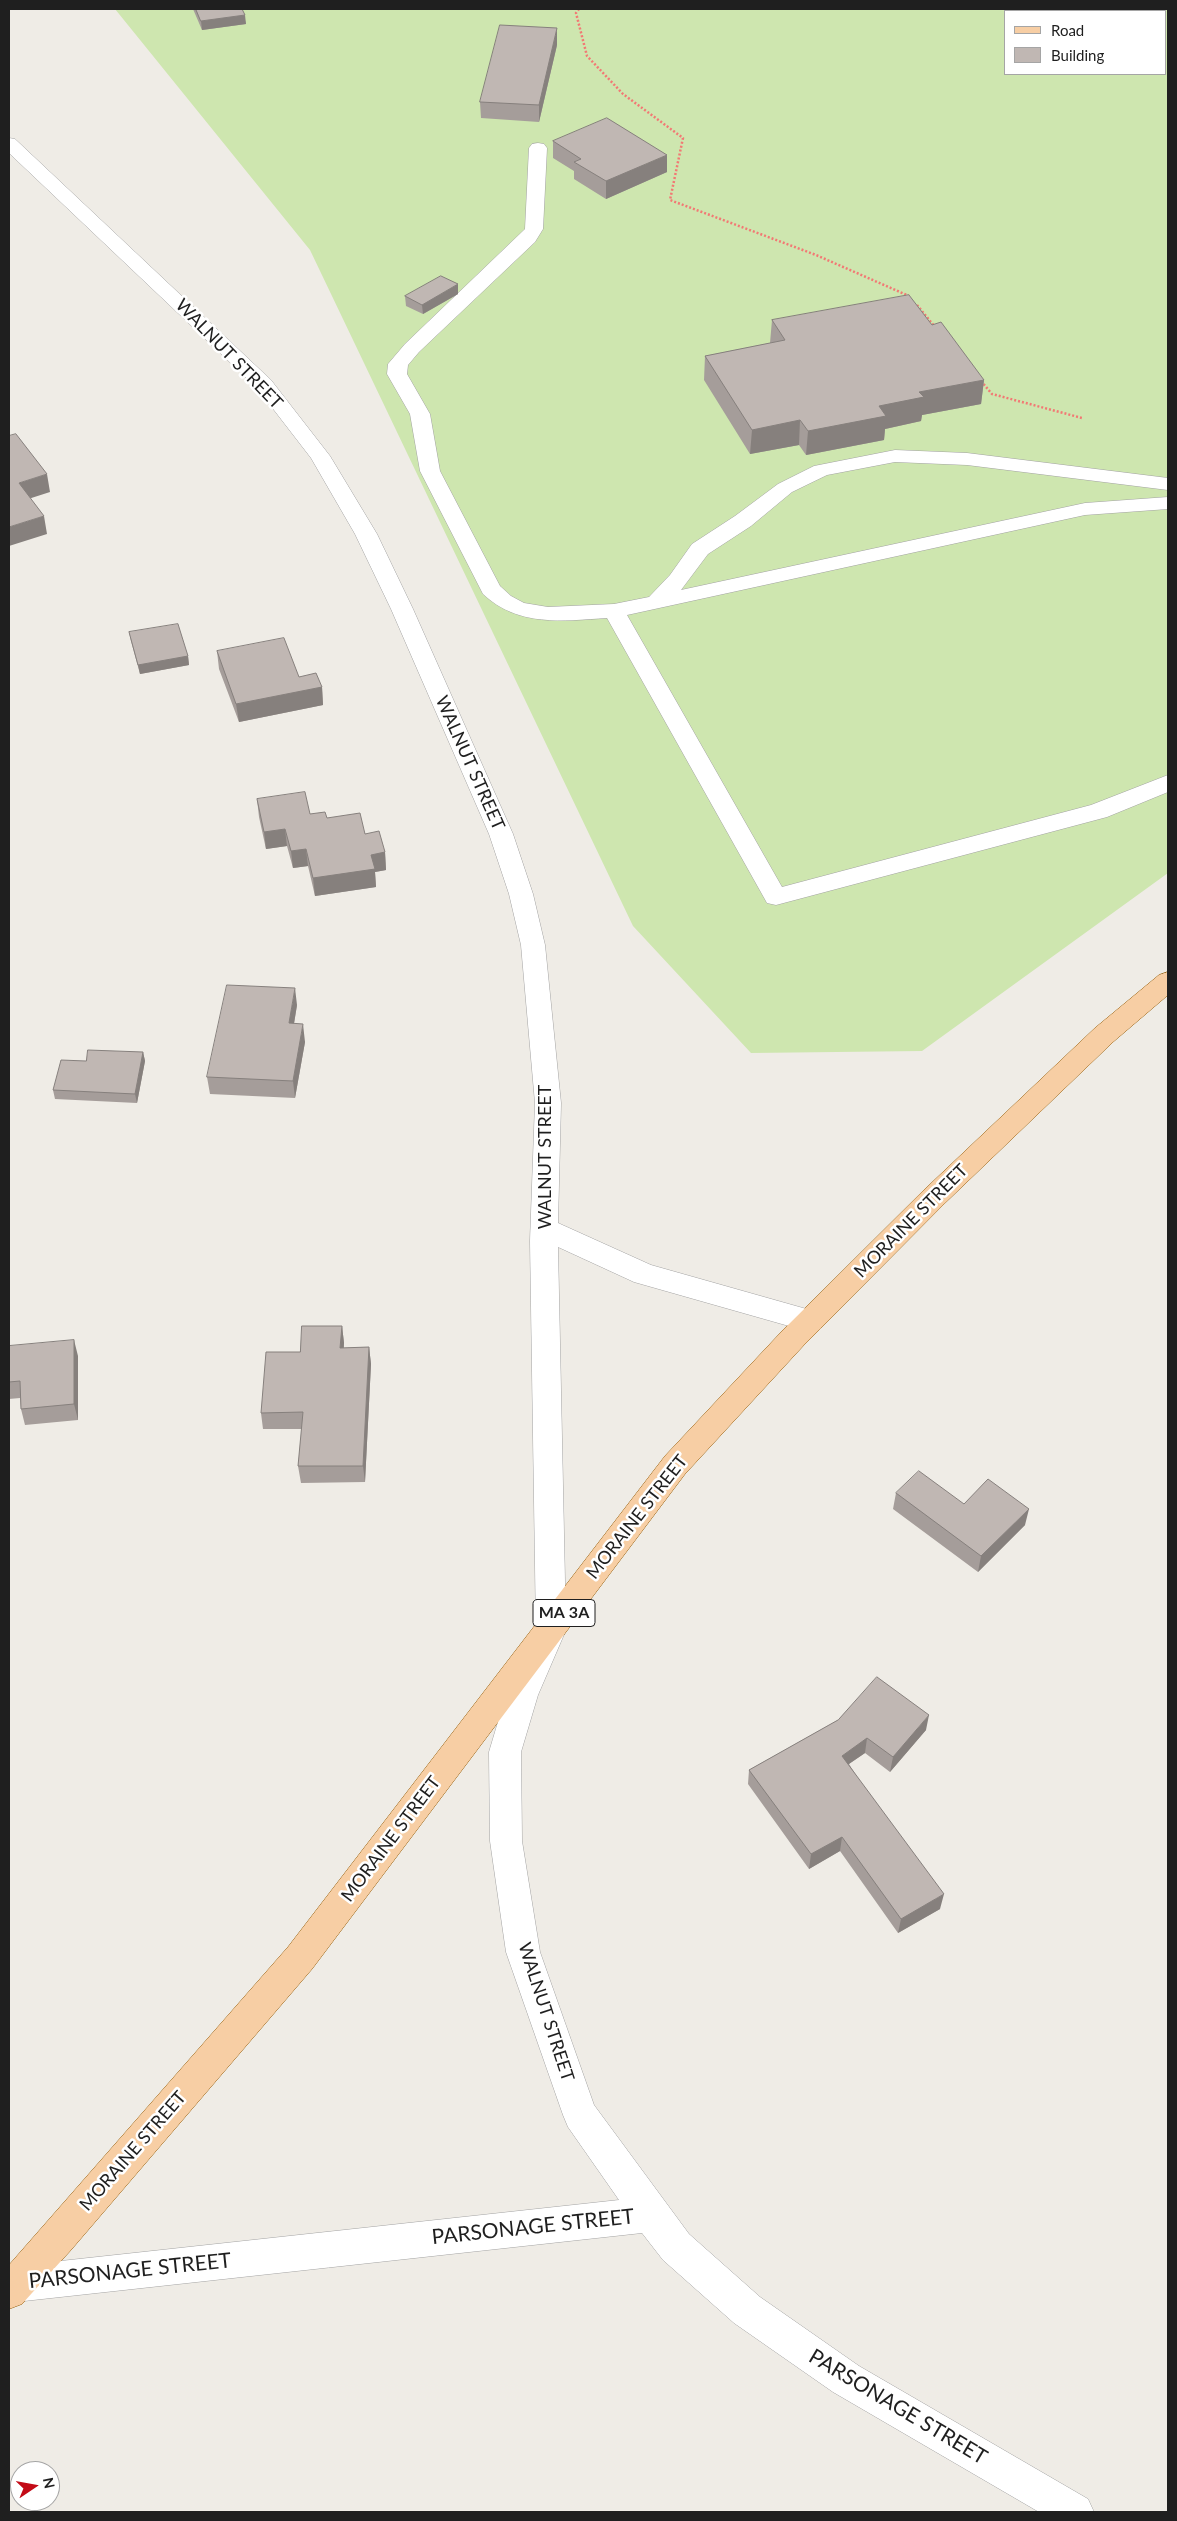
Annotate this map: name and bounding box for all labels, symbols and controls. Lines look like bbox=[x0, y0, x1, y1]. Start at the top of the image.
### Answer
legend bbox=[1004, 10, 1167, 75]
text: Road bbox=[1051, 21, 1084, 39]
text: Building bbox=[1051, 46, 1104, 64]
street label: WALNUT STREET bbox=[171, 294, 287, 414]
street label: WALNUT STREET bbox=[431, 693, 509, 833]
street label: WALNUT STREET bbox=[534, 1085, 556, 1229]
street label: MORAINE STREET bbox=[850, 1160, 972, 1282]
street label: MORAINE STREET bbox=[582, 1451, 692, 1583]
road number: MA 3A bbox=[533, 1600, 595, 1626]
street label: MORAINE STREET bbox=[337, 1772, 445, 1906]
street label: WALNUT STREET bbox=[513, 1940, 579, 2084]
street label: MORAINE STREET bbox=[75, 2087, 191, 2215]
street label: PARSONAGE STREET bbox=[431, 2204, 635, 2250]
street label: PARSONAGE STREET bbox=[28, 2248, 232, 2294]
street label: PARSONAGE STREET bbox=[804, 2344, 992, 2470]
north arrow bbox=[10, 2461, 60, 2511]
text: N bbox=[40, 2476, 59, 2490]

